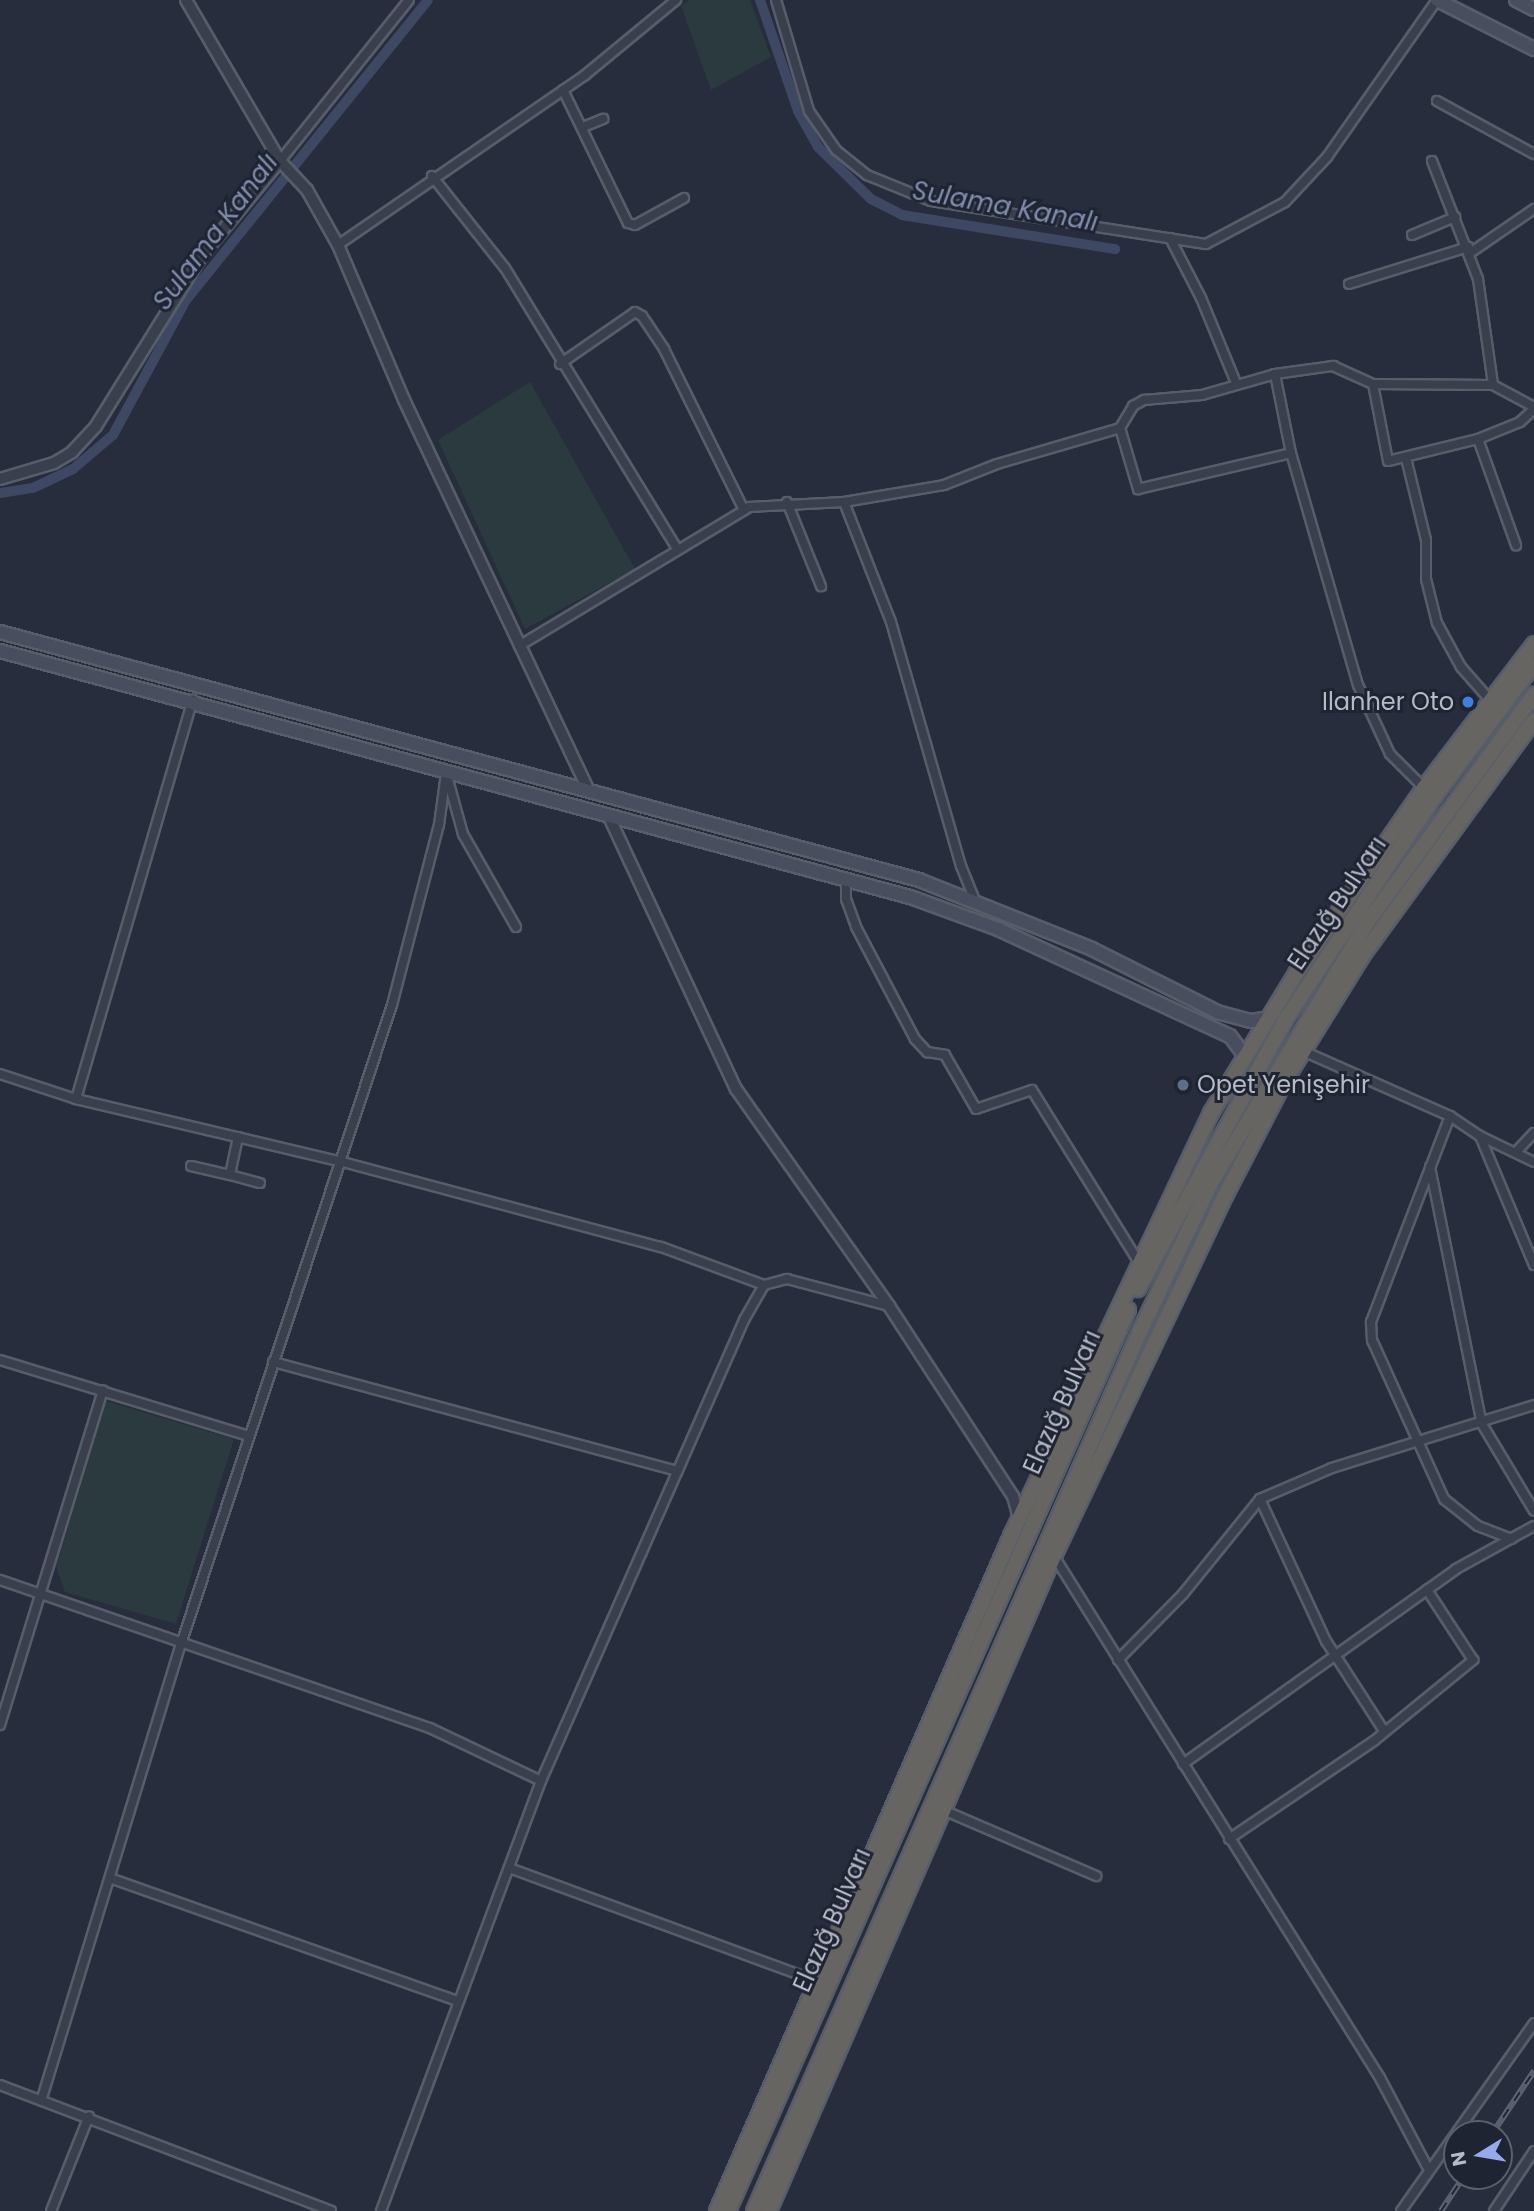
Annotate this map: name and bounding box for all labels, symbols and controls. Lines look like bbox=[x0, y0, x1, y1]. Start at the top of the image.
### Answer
water label: Sulama Kanalı bbox=[147, 148, 285, 316]
water label: Sulama Kanalı bbox=[910, 175, 1100, 239]
place label: Ilanher Oto bbox=[1322, 688, 1454, 716]
marker: Ilanher Oto bbox=[1460, 694, 1476, 710]
street label: Elazığ Bulvarı bbox=[1282, 831, 1392, 975]
place label: Opet Yenişehir bbox=[1197, 1071, 1370, 1099]
marker: Opet Yenişehir bbox=[1175, 1077, 1191, 1093]
street label: Elazığ Bulvarı bbox=[1017, 1326, 1107, 1478]
street label: Elazığ Bulvarı bbox=[787, 1844, 877, 1996]
north arrow bbox=[1443, 2120, 1513, 2190]
text: N bbox=[1444, 2149, 1473, 2168]

